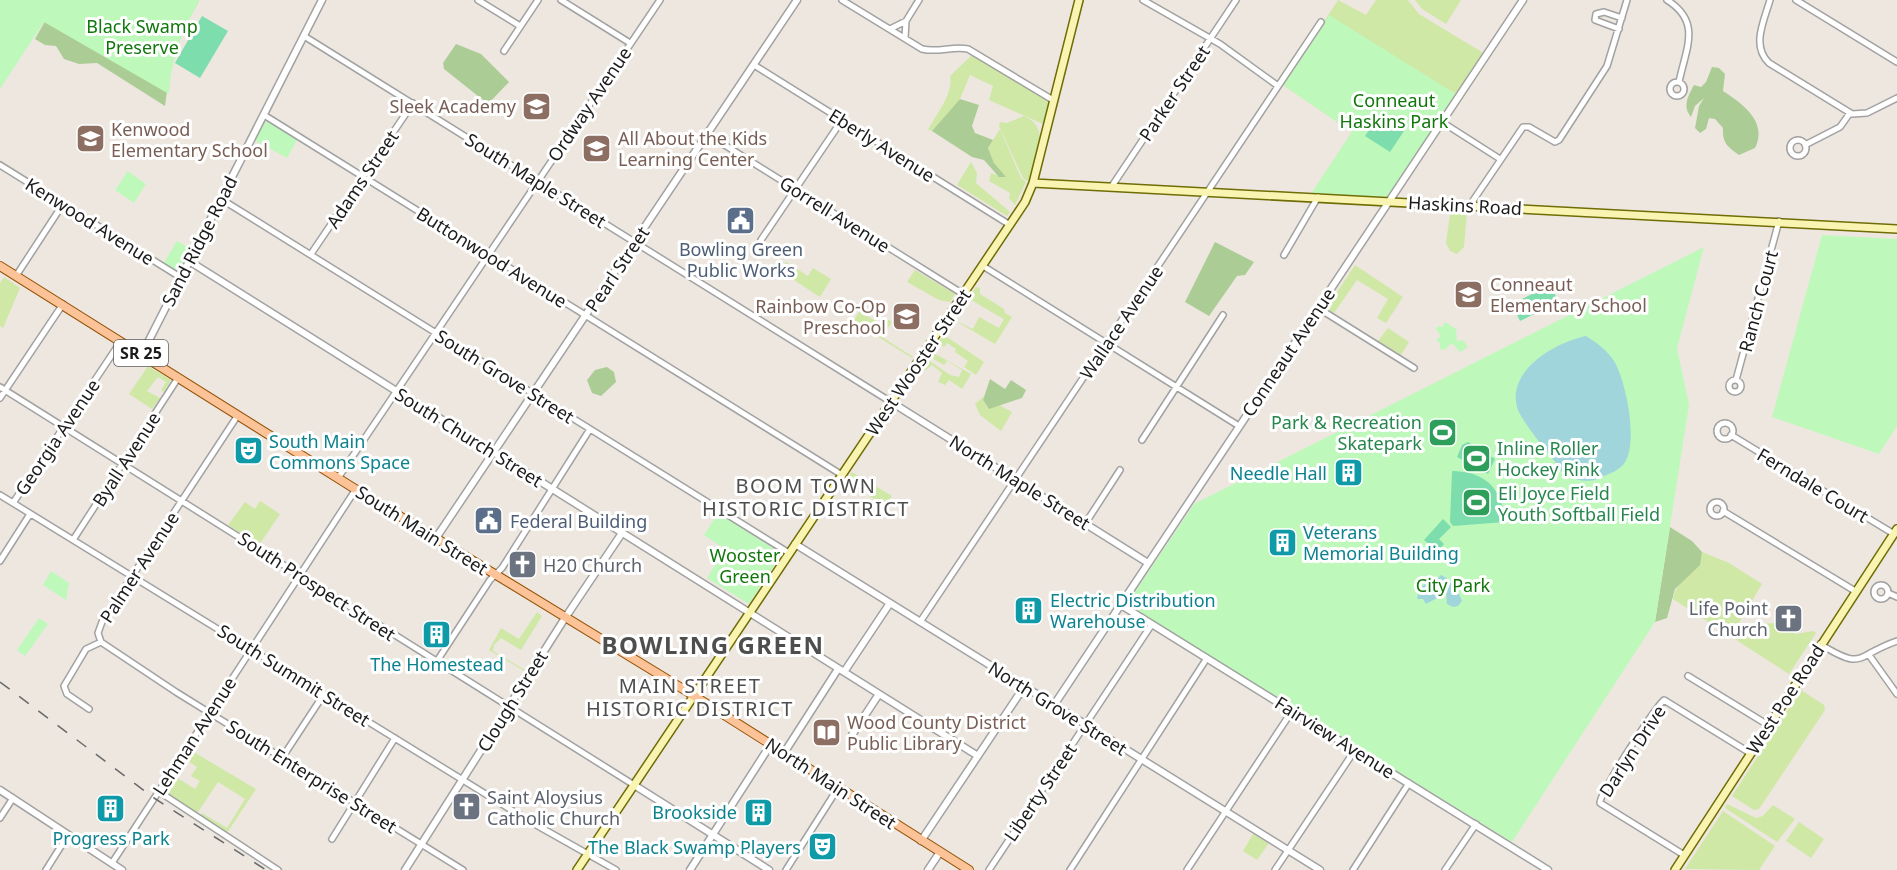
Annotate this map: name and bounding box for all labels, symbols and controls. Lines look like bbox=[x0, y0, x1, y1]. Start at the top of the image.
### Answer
park label: Black Swamp Preserve bbox=[86, 14, 198, 59]
street label: Parker Street bbox=[1133, 40, 1215, 146]
street label: Ordway Avenue bbox=[542, 42, 636, 166]
park label: Conneaut Haskins Park bbox=[1340, 88, 1449, 133]
school or university icon: Sleek Academy bbox=[521, 90, 553, 122]
place label: Sleek Academy bbox=[389, 94, 517, 118]
street label: Eberly Avenue bbox=[825, 103, 939, 187]
place label: Kenwood Elementary School bbox=[111, 117, 268, 162]
school or university icon: Kenwood Elementary School bbox=[74, 123, 106, 155]
street label: Adams Street bbox=[320, 125, 404, 233]
place label: All About the Kids Learning Center bbox=[618, 126, 767, 171]
street label: South Maple Street bbox=[461, 127, 611, 233]
school or university icon: All About the Kids Learning Center bbox=[581, 132, 613, 164]
street label: Gorrell Avenue bbox=[775, 170, 895, 258]
street label: Kenwood Avenue bbox=[21, 172, 159, 270]
street label: Sand Ridge Road bbox=[156, 172, 242, 310]
street label: Haskins Road bbox=[1407, 190, 1523, 220]
street label: Buttonwood Avenue bbox=[412, 201, 572, 313]
public building icon: Bowling Green Public Works bbox=[725, 204, 757, 236]
street label: Pearl Street bbox=[580, 221, 655, 316]
place label: Bowling Green Public Works bbox=[679, 237, 803, 282]
street label: Ranch Court bbox=[1733, 247, 1783, 354]
street label: Wallace Avenue bbox=[1074, 260, 1168, 384]
place label: Conneaut Elementary School bbox=[1490, 272, 1647, 317]
school or university icon: Conneaut Elementary School bbox=[1453, 278, 1485, 310]
street label: Conneaut Avenue bbox=[1236, 283, 1340, 421]
street label: West Wooster Street bbox=[860, 284, 976, 440]
place label: Rainbow Co-Op Preschool bbox=[755, 294, 886, 339]
school or university icon: Rainbow Co-Op Preschool bbox=[891, 300, 923, 332]
street label: South Grove Street bbox=[431, 324, 579, 429]
road number: SR 25 bbox=[114, 340, 168, 366]
street label: Georgia Avenue bbox=[9, 374, 105, 500]
street label: South Church Street bbox=[391, 382, 548, 492]
street label: Byall Avenue bbox=[86, 407, 166, 511]
place label: Park & Recreation Skatepark bbox=[1271, 410, 1422, 455]
sports icon: Park & Recreation Skatepark bbox=[1427, 416, 1459, 448]
place label: South Main Commons Space bbox=[269, 429, 410, 474]
street label: North Maple Street bbox=[945, 429, 1095, 535]
theatre icon: South Main Commons Space bbox=[232, 435, 264, 467]
place label: Inline Roller Hockey Rink bbox=[1497, 436, 1600, 481]
sports icon: Inline Roller Hockey Rink bbox=[1460, 442, 1492, 474]
street label: Ferndale Court bbox=[1753, 442, 1874, 528]
building icon: Needle Hall bbox=[1332, 457, 1364, 489]
place label: Needle Hall bbox=[1230, 461, 1327, 485]
district label: BOOM TOWN HISTORIC DISTRICT bbox=[702, 472, 910, 522]
street label: South Main Street bbox=[351, 480, 493, 581]
place label: Eli Joyce Field Youth Softball Field bbox=[1498, 481, 1660, 526]
sports icon: Eli Joyce Field Youth Softball Field bbox=[1461, 487, 1493, 519]
public building icon: Federal Building bbox=[473, 505, 505, 537]
street label: Palmer Avenue bbox=[94, 507, 184, 627]
place label: Federal Building bbox=[510, 509, 647, 533]
place label: Veterans Memorial Building bbox=[1303, 520, 1459, 565]
street label: South Prospect Street bbox=[234, 526, 401, 646]
building icon: Veterans Memorial Building bbox=[1266, 526, 1298, 558]
park label: Wooster Green bbox=[710, 543, 781, 588]
church icon: H20 Church bbox=[506, 549, 538, 581]
place label: H20 Church bbox=[543, 553, 642, 577]
park label: City Park bbox=[1416, 573, 1491, 597]
place label: Electric Distribution Warehouse bbox=[1050, 588, 1216, 633]
building icon: Electric Distribution Warehouse bbox=[1013, 594, 1045, 626]
place label: Life Point Church bbox=[1689, 596, 1768, 641]
church icon: Life Point Church bbox=[1773, 602, 1805, 634]
street label: South Summit Street bbox=[213, 618, 375, 732]
building icon: The Homestead bbox=[421, 619, 453, 651]
district label: BOWLING GREEN bbox=[602, 628, 824, 661]
street label: West Poe Road bbox=[1741, 640, 1829, 758]
street label: Clough Street bbox=[471, 645, 553, 756]
place label: The Homestead bbox=[370, 652, 504, 676]
street label: North Grove Street bbox=[984, 656, 1132, 761]
street label: Lehman Avenue bbox=[147, 672, 241, 800]
district label: MAIN STREET HISTORIC DISTRICT bbox=[586, 672, 794, 722]
street label: Fairview Avenue bbox=[1270, 690, 1400, 784]
street label: Darlyn Drive bbox=[1593, 701, 1671, 801]
place label: Wood County District Public Library bbox=[847, 710, 1026, 755]
street label: South Enterprise Street bbox=[222, 714, 402, 838]
library icon: Wood County District Public Library bbox=[810, 716, 842, 748]
street label: North Main Street bbox=[761, 732, 901, 835]
street label: Liberty Street bbox=[998, 738, 1082, 846]
place label: Saint Aloysius Catholic Church bbox=[487, 785, 620, 830]
church icon: Saint Aloysius Catholic Church bbox=[450, 791, 482, 823]
building icon: Progress Park bbox=[95, 793, 127, 825]
building icon: Brookside bbox=[742, 796, 774, 828]
place label: Brookside bbox=[652, 800, 737, 824]
place label: Progress Park bbox=[52, 826, 170, 850]
theatre icon: The Black Swamp Players bbox=[806, 831, 838, 863]
place label: The Black Swamp Players bbox=[588, 835, 801, 859]

